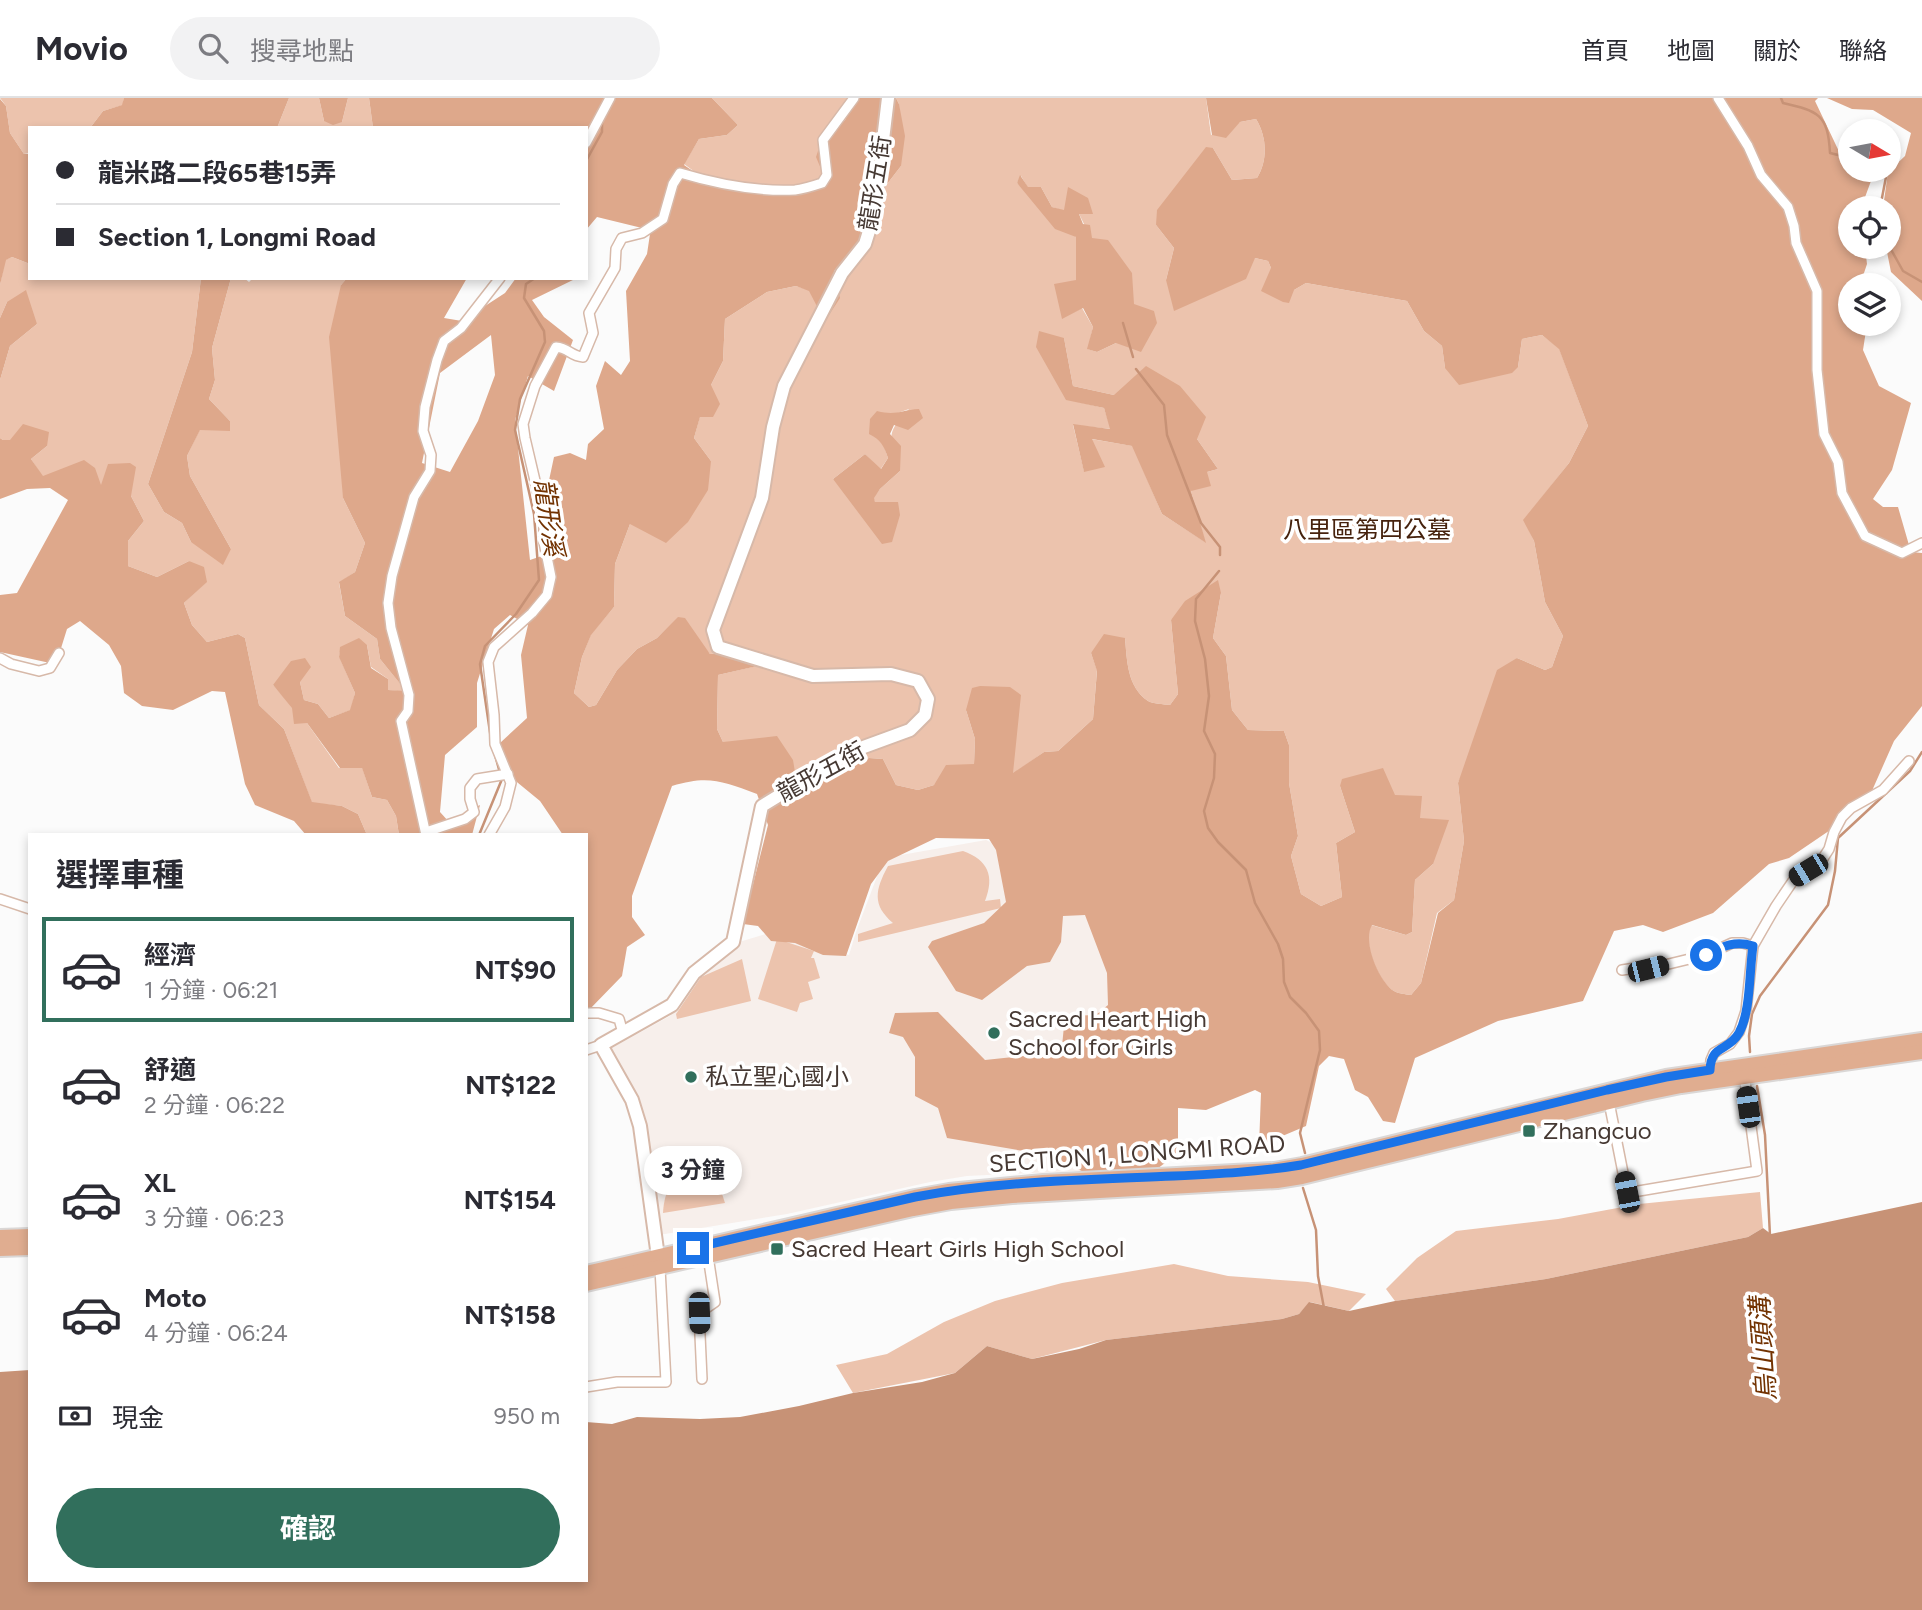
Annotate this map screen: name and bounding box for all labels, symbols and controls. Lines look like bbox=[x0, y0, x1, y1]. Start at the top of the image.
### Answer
search box bbox=[170, 17, 660, 80]
text: Movio bbox=[35, 29, 128, 68]
icon: search bbox=[194, 29, 232, 67]
text: 搜尋地點 bbox=[250, 35, 354, 67]
text: 首頁 bbox=[1581, 36, 1629, 65]
text: 地圖 bbox=[1667, 36, 1715, 65]
text: 關於 bbox=[1753, 36, 1801, 65]
text: 聯絡 bbox=[1839, 36, 1887, 65]
north arrow bbox=[1838, 119, 1900, 182]
map controls bbox=[1838, 119, 1901, 336]
street label: 龍形五街 bbox=[853, 133, 896, 233]
text: 龍米路二段65巷15弄 bbox=[98, 157, 336, 189]
button: locate bbox=[1838, 196, 1901, 259]
text: Section 1, Longmi Road bbox=[98, 221, 376, 253]
button: layers bbox=[1838, 273, 1901, 336]
water label: 龍形溪 bbox=[528, 476, 571, 562]
park label: 八里區第四公墓 bbox=[1283, 515, 1451, 544]
street label: 龍形五街 bbox=[772, 736, 870, 808]
car bbox=[1785, 850, 1832, 890]
text: 選擇車種 bbox=[56, 856, 184, 894]
icon: car bbox=[60, 938, 123, 1001]
text: 經濟 bbox=[144, 939, 196, 971]
route start bbox=[1690, 939, 1722, 971]
text: NT$90 bbox=[474, 954, 556, 986]
car bbox=[1626, 954, 1671, 984]
text: 1 分鐘 · 06:21 bbox=[144, 976, 278, 1004]
place label: Sacred Heart High School for Girls bbox=[1008, 1004, 1207, 1061]
marker: Sacred Heart High School for Girls bbox=[986, 1025, 1002, 1041]
icon: car bbox=[60, 1053, 123, 1116]
text: 舒適 bbox=[144, 1054, 196, 1086]
place label: 私立聖心國小 bbox=[705, 1062, 849, 1091]
text: NT$122 bbox=[465, 1069, 556, 1101]
marker: 私立聖心國小 bbox=[683, 1069, 699, 1085]
car bbox=[1735, 1085, 1762, 1129]
text: 2 分鐘 · 06:22 bbox=[144, 1091, 285, 1119]
place label: Zhangcuo bbox=[1543, 1116, 1652, 1145]
marker: Zhangcuo bbox=[1521, 1123, 1537, 1139]
street label: SECTION 1, LONGMI ROAD bbox=[988, 1129, 1286, 1178]
callout: 3 分鐘 bbox=[644, 1146, 742, 1196]
text: 3 分鐘 bbox=[661, 1156, 725, 1184]
text: XL bbox=[144, 1167, 176, 1199]
icon: car bbox=[60, 1168, 123, 1231]
car bbox=[1613, 1169, 1642, 1215]
text: NT$154 bbox=[464, 1184, 556, 1216]
text: 3 分鐘 · 06:23 bbox=[144, 1204, 284, 1232]
route end bbox=[677, 1232, 709, 1264]
place label: Sacred Heart Girls High School bbox=[791, 1234, 1124, 1263]
marker: Sacred Heart Girls High School bbox=[769, 1241, 785, 1257]
text: Moto bbox=[144, 1282, 207, 1314]
icon: car bbox=[60, 1283, 123, 1346]
car bbox=[688, 1292, 711, 1334]
water label: 烏山頭溝 bbox=[1743, 1292, 1783, 1402]
text: NT$158 bbox=[464, 1299, 556, 1331]
text: 4 分鐘 · 06:24 bbox=[144, 1319, 288, 1347]
icon: cash bbox=[56, 1397, 94, 1435]
text: 現金 bbox=[112, 1402, 164, 1434]
text: 950 m bbox=[494, 1402, 560, 1430]
button: 確認 bbox=[56, 1488, 560, 1568]

